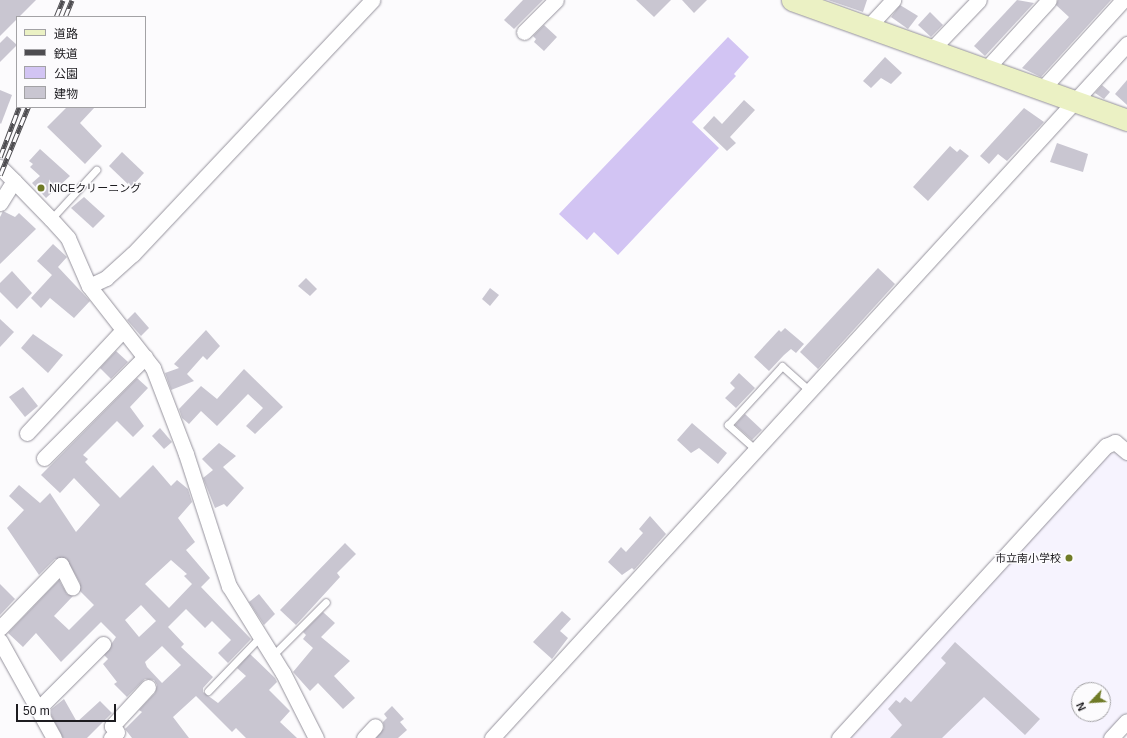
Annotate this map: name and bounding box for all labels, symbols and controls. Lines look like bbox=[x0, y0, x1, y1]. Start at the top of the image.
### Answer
legend bbox=[16, 16, 146, 108]
text: 道路 bbox=[54, 27, 78, 41]
text: 鉄道 bbox=[54, 47, 78, 61]
text: 公園 bbox=[54, 67, 78, 81]
text: 建物 bbox=[54, 87, 78, 101]
place label: NICEクリーニング bbox=[49, 181, 141, 195]
marker: NICEクリーニング bbox=[36, 183, 46, 193]
place label: 市立南小学校 bbox=[995, 551, 1061, 565]
marker: 市立南小学校 bbox=[1064, 553, 1074, 563]
north arrow bbox=[1071, 682, 1111, 722]
scale bar bbox=[18, 696, 118, 722]
text: N bbox=[1074, 701, 1088, 713]
text: 50 m bbox=[23, 704, 50, 718]

